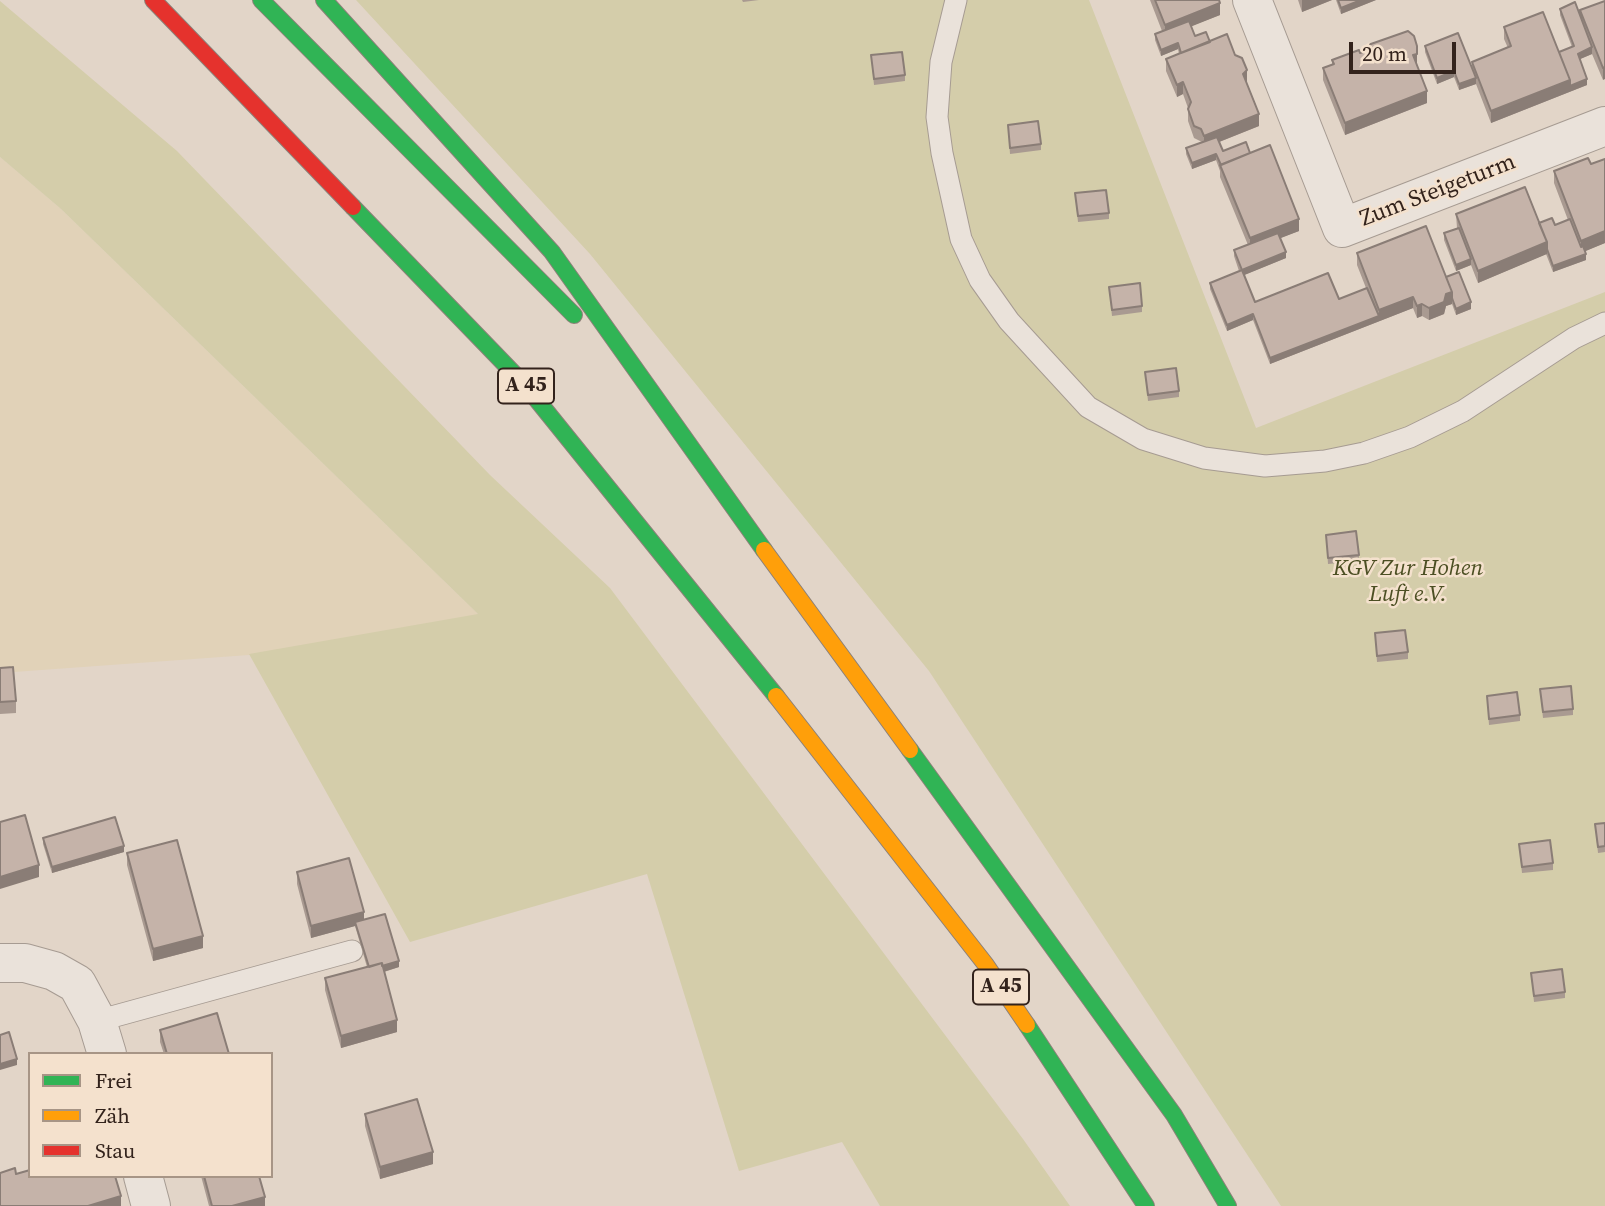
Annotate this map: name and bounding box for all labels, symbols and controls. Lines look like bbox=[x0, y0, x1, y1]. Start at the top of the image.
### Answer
scale bar bbox=[1353, 28, 1460, 72]
text: 20 m bbox=[1362, 39, 1407, 68]
street label: Zum Steigeturm bbox=[1356, 149, 1520, 233]
road number: A 45 bbox=[498, 368, 554, 404]
park label: KGV Zur Hohen Luft e.V. bbox=[1333, 555, 1483, 609]
road number: A 45 bbox=[973, 970, 1029, 1004]
legend bbox=[28, 1052, 273, 1178]
text: Frei bbox=[95, 1066, 132, 1095]
text: Zäh bbox=[95, 1101, 130, 1130]
text: Stau bbox=[95, 1136, 135, 1165]

